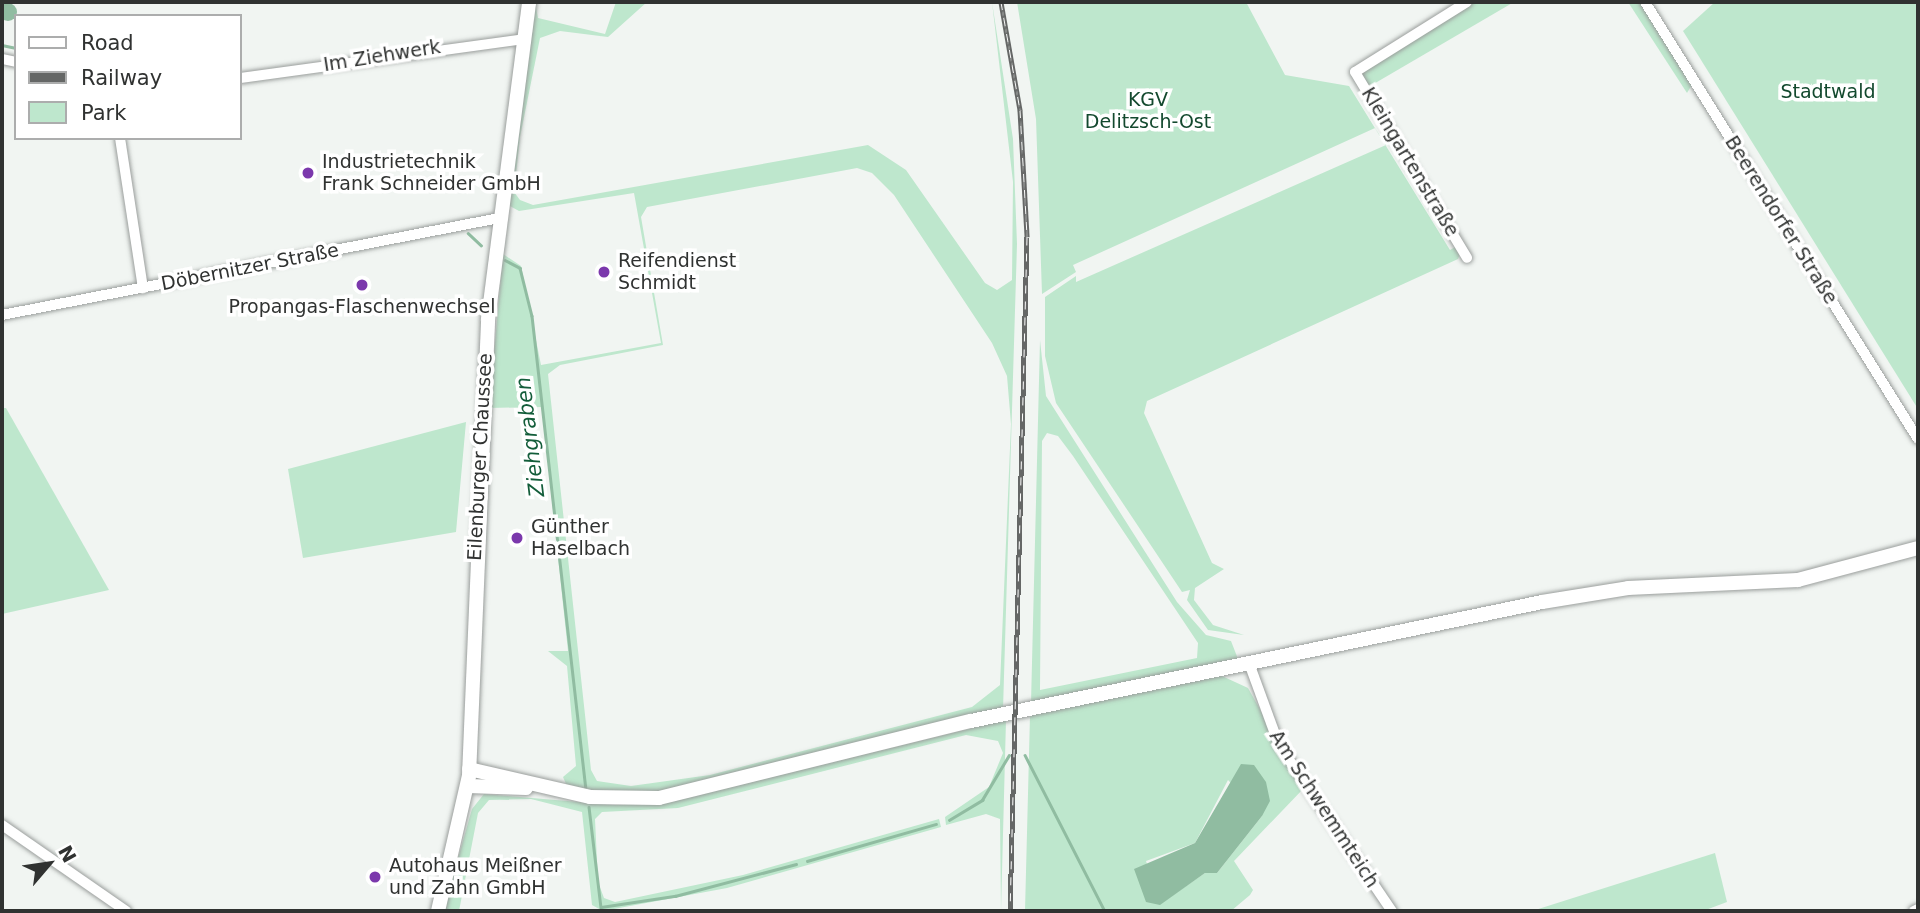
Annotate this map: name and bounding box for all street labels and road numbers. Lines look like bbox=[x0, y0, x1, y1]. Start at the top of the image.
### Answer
street label: Im Ziehwerk bbox=[322, 35, 442, 77]
street label: Kleingartenstraße bbox=[1356, 83, 1464, 241]
street label: Beerendorfer Straße bbox=[1720, 132, 1842, 308]
street label: Döbernitzer Straße bbox=[159, 239, 341, 295]
street label: Eilenburger Chaussee bbox=[463, 353, 497, 561]
street label: Am Schwemmteich bbox=[1265, 726, 1383, 892]

